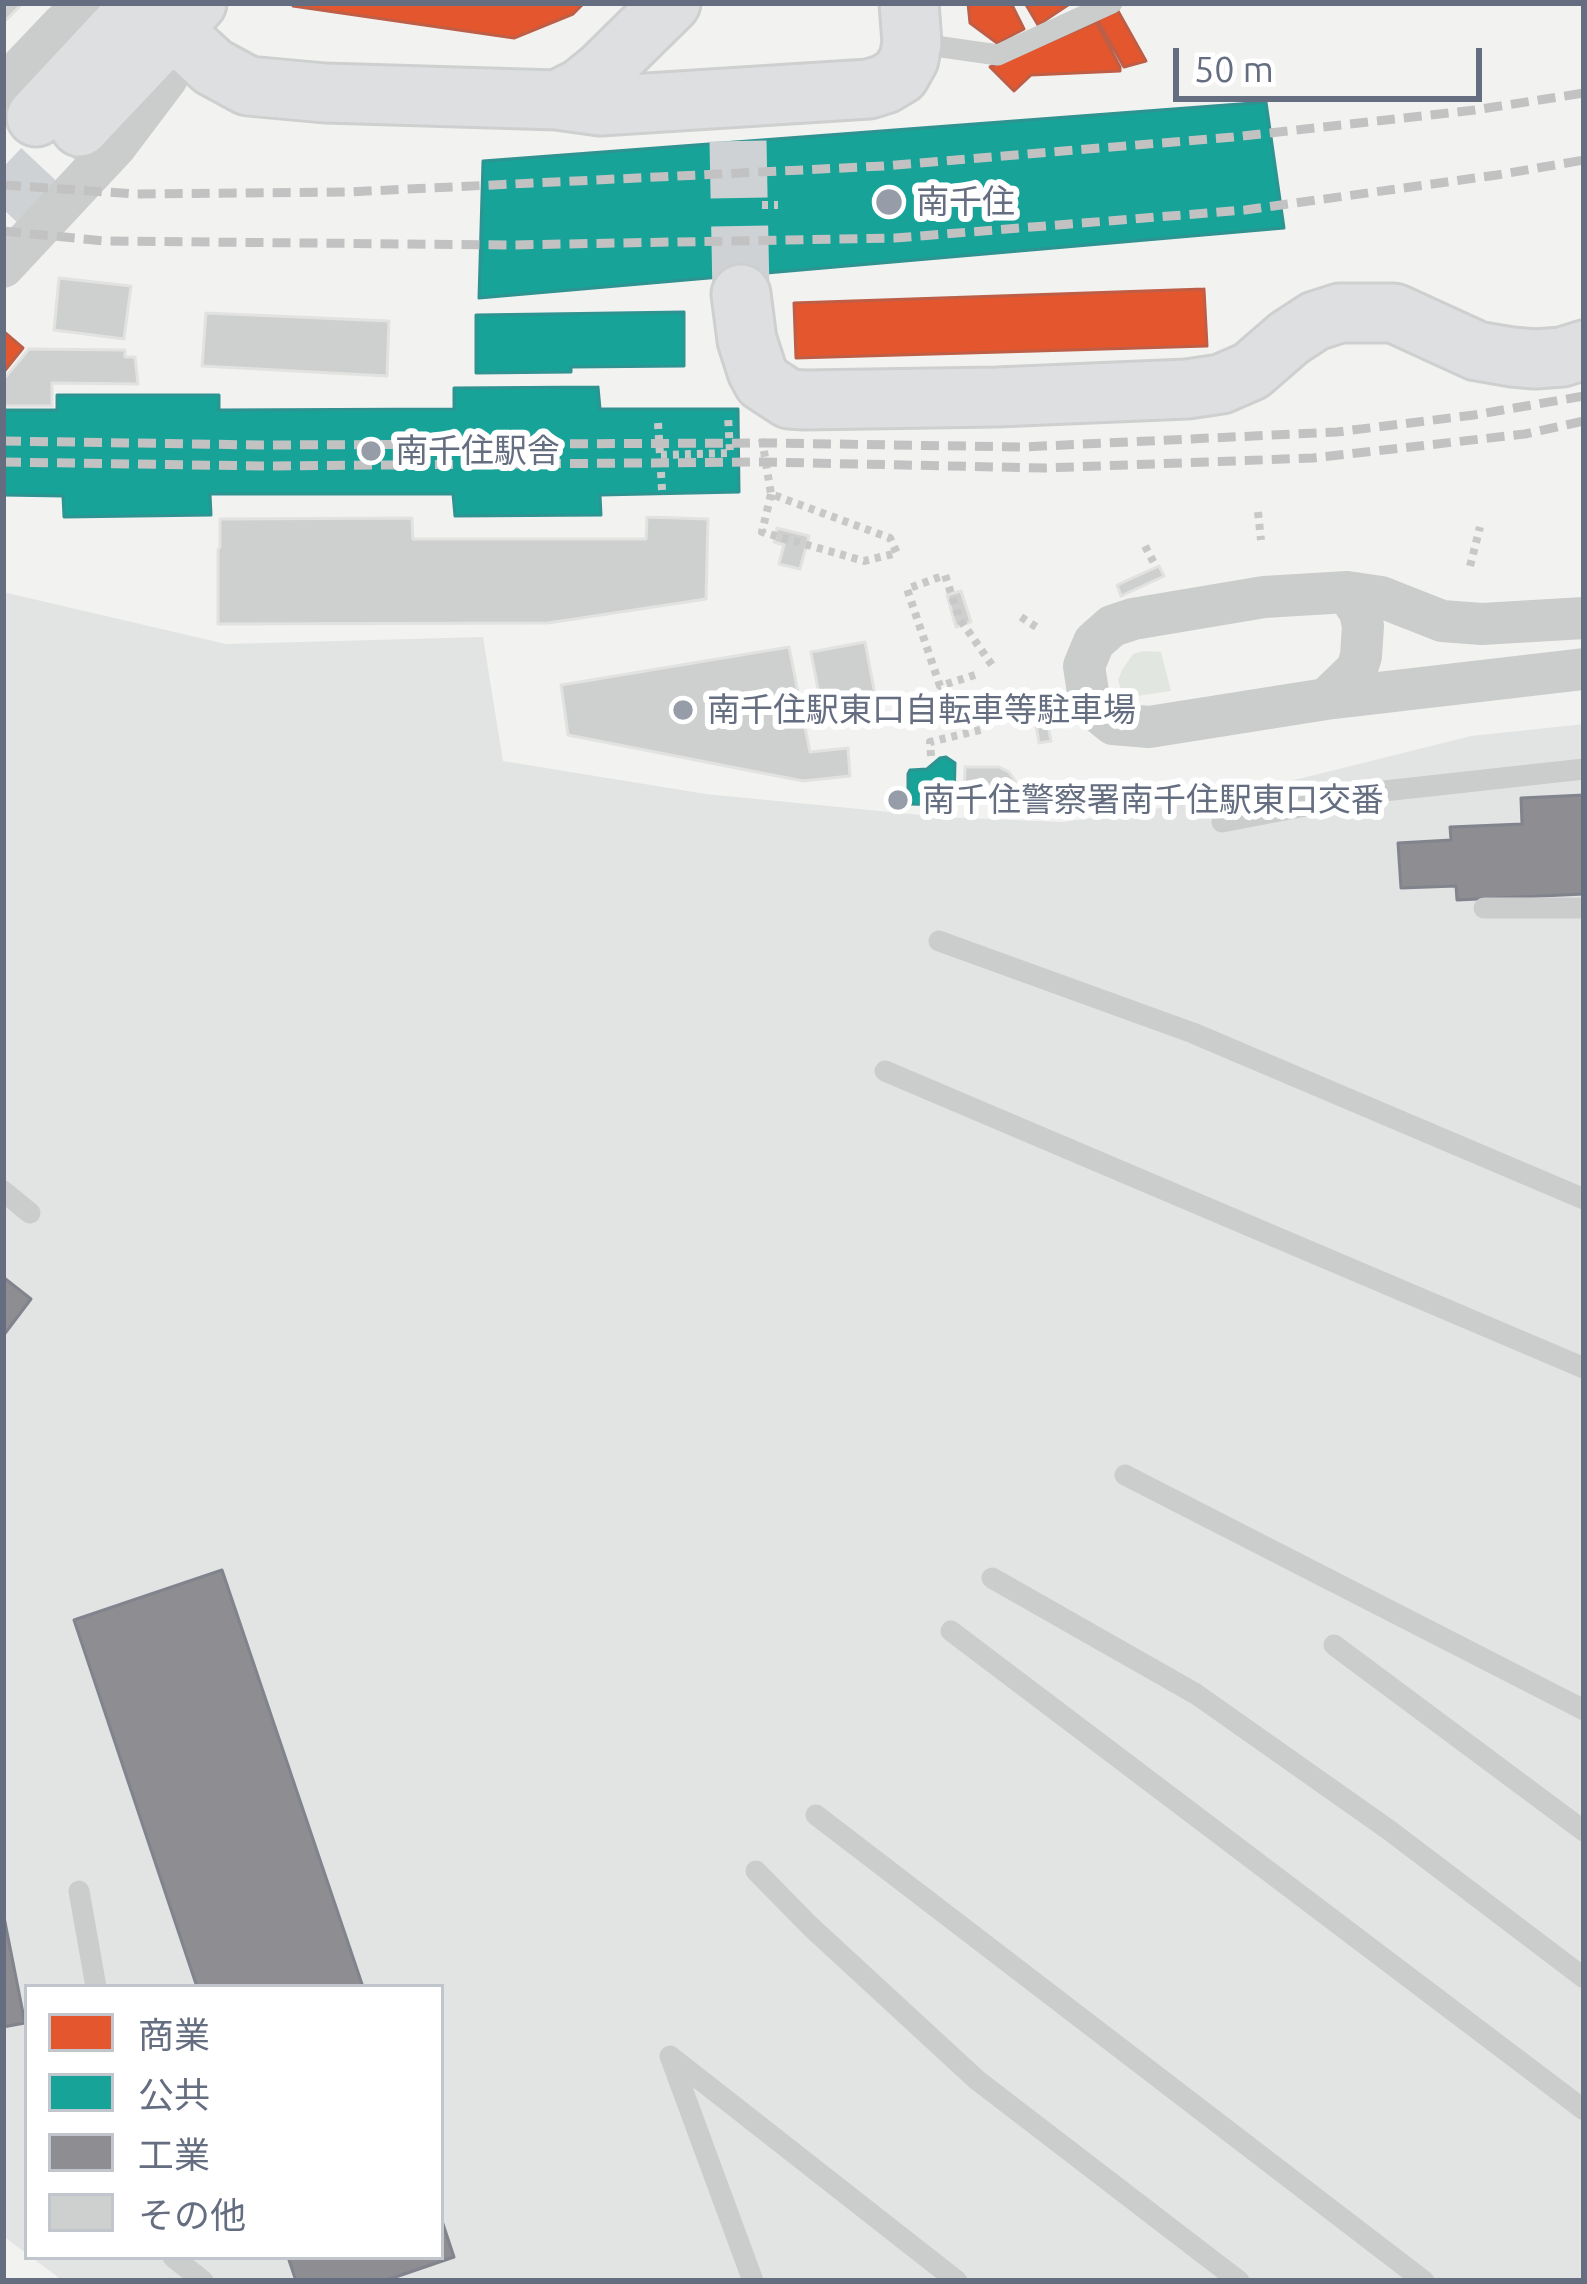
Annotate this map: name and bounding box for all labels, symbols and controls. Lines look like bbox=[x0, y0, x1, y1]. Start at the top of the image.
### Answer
scale bar bbox=[1179, 24, 1488, 98]
text: 50 m bbox=[1194, 48, 1274, 89]
place label: 南千住 bbox=[916, 182, 1015, 222]
marker: 南千住 bbox=[873, 186, 905, 218]
place label: 南千住駅舎 bbox=[395, 431, 560, 471]
marker: 南千住駅舎 bbox=[358, 438, 384, 464]
place label: 南千住駅東口自転車等駐車場 bbox=[707, 690, 1136, 730]
marker: 南千住駅東口自転車等駐車場 bbox=[670, 697, 696, 723]
place label: 南千住警察署南千住駅東口交番 bbox=[922, 780, 1384, 820]
marker: 南千住警察署南千住駅東口交番 bbox=[885, 787, 911, 813]
legend bbox=[24, 1984, 444, 2260]
text: 商業 bbox=[138, 2014, 210, 2055]
text: 公共 bbox=[138, 2074, 210, 2115]
text: 工業 bbox=[138, 2134, 210, 2175]
text: その他 bbox=[138, 2194, 246, 2235]

